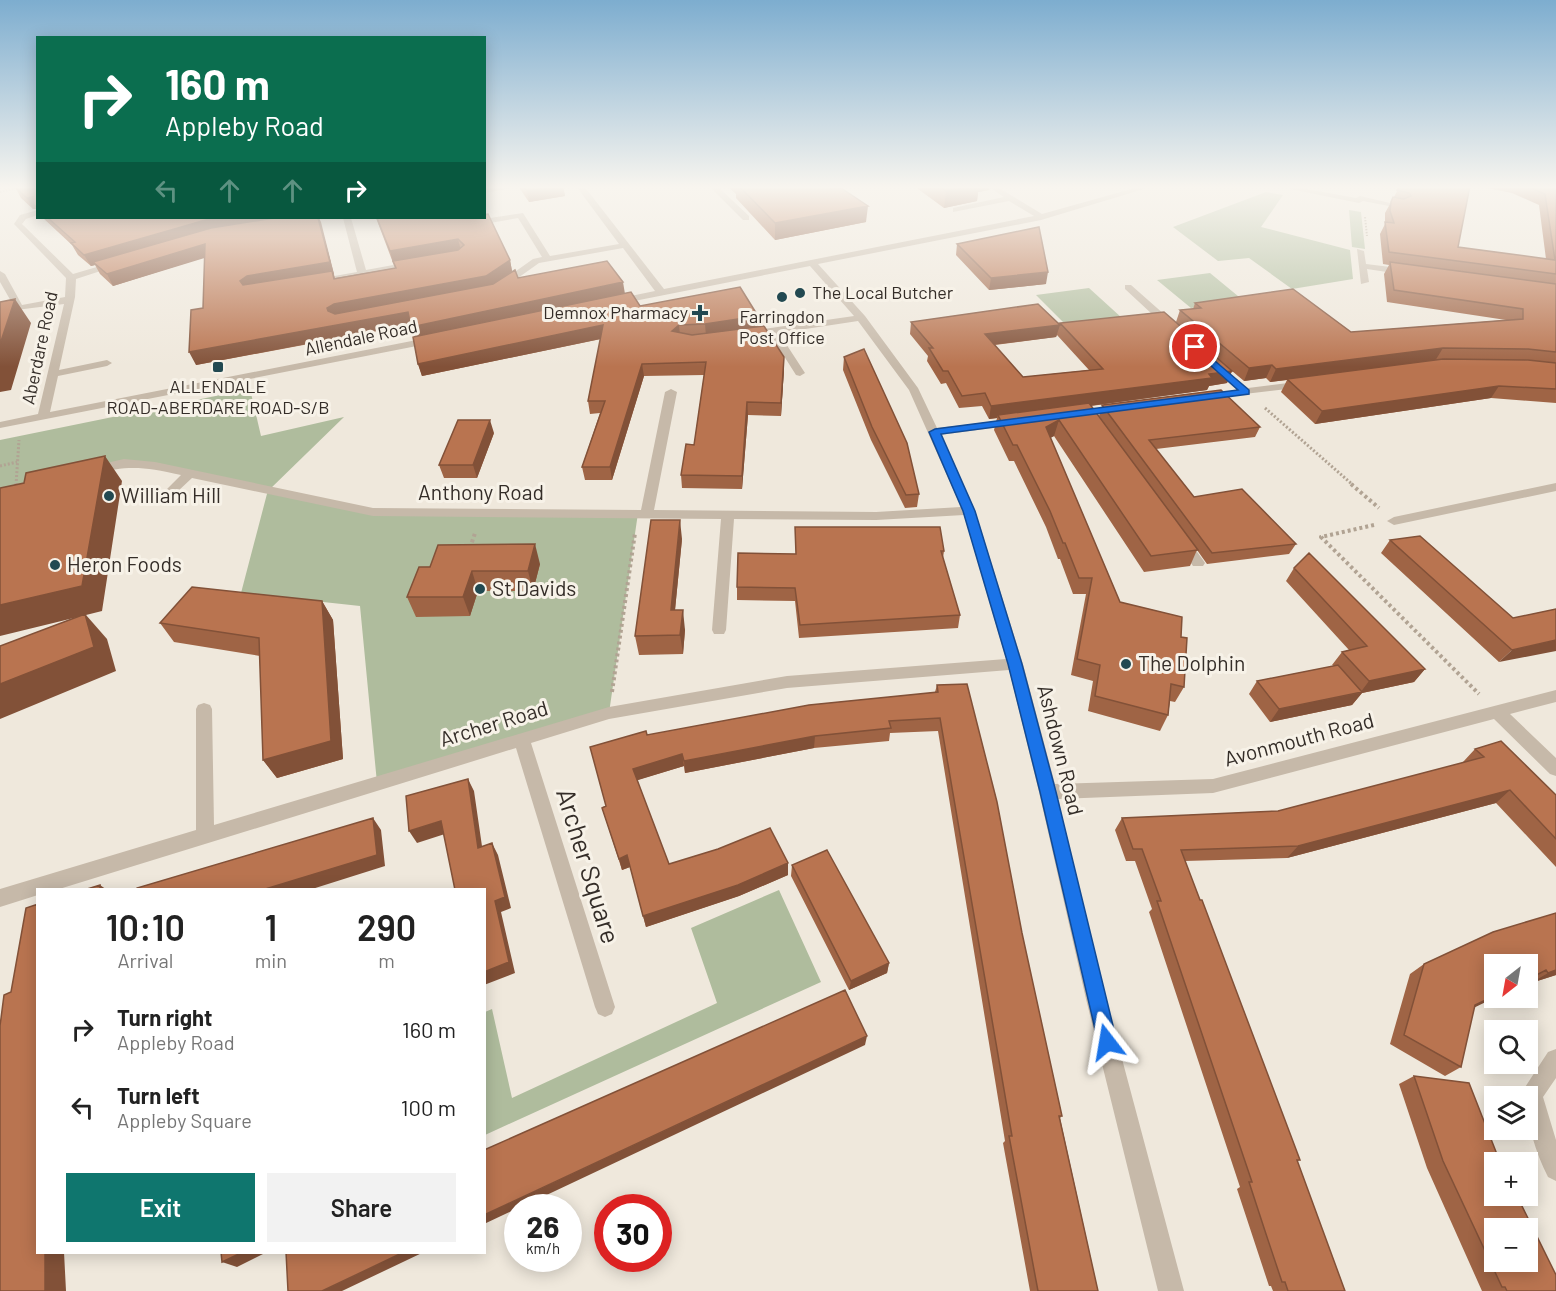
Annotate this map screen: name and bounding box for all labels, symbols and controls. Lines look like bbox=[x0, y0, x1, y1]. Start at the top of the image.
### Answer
text: 160 m bbox=[165, 58, 270, 108]
icon: right bbox=[66, 60, 144, 138]
text: Appleby Road bbox=[165, 109, 324, 141]
icon: left bbox=[150, 174, 183, 207]
icon: ahead bbox=[213, 174, 246, 207]
icon: ahead bbox=[276, 174, 309, 207]
icon: right bbox=[339, 174, 372, 207]
place label: The Local Butcher bbox=[812, 281, 954, 303]
marker: The Local Butcher bbox=[793, 286, 807, 300]
street label: Aberdare Road bbox=[16, 289, 62, 406]
marker: Farringdon Post Office bbox=[775, 290, 789, 304]
place label: Demnox Pharmacy bbox=[543, 301, 688, 323]
place label: Farringdon Post Office bbox=[739, 305, 825, 348]
marker: Demnox Pharmacy bbox=[693, 306, 707, 320]
street label: Allendale Road bbox=[302, 314, 419, 360]
pin bbox=[1169, 321, 1220, 372]
icon: arrive bbox=[1178, 330, 1211, 363]
marker: ALLENDALE ROAD-ABERDARE ROAD-S/B bbox=[211, 360, 225, 374]
place label: ALLENDALE ROAD-ABERDARE ROAD-S/B bbox=[107, 375, 329, 418]
street label: Anthony Road bbox=[418, 479, 544, 504]
place label: William Hill bbox=[121, 482, 221, 507]
marker: William Hill bbox=[102, 489, 116, 503]
place label: Heron Foods bbox=[67, 551, 182, 576]
marker: Heron Foods bbox=[48, 558, 62, 572]
place label: St Davids bbox=[492, 575, 576, 600]
marker: St Davids bbox=[473, 582, 487, 596]
place label: The Dolphin bbox=[1138, 650, 1245, 675]
marker: The Dolphin bbox=[1119, 657, 1133, 671]
street label: Ashdown Road bbox=[1033, 682, 1090, 817]
street label: Archer Road bbox=[436, 694, 551, 751]
street label: Avonmouth Road bbox=[1221, 707, 1376, 771]
street label: Archer Square bbox=[551, 784, 628, 947]
text: 10:10 bbox=[106, 905, 185, 948]
text: 1 bbox=[265, 905, 277, 948]
text: 290 bbox=[357, 905, 416, 948]
text: Arrival bbox=[117, 948, 173, 972]
text: min bbox=[255, 948, 287, 972]
text: m bbox=[378, 948, 395, 972]
north arrow bbox=[1484, 954, 1538, 1008]
map controls bbox=[1484, 954, 1538, 1272]
text: Turn right bbox=[117, 1004, 212, 1030]
position arrow bbox=[1075, 1010, 1139, 1074]
icon: right bbox=[66, 1013, 99, 1046]
text: 160 m bbox=[402, 1016, 456, 1042]
button: search bbox=[1484, 1020, 1538, 1074]
text: Appleby Road bbox=[117, 1030, 235, 1054]
text: Turn left bbox=[117, 1082, 200, 1108]
button: layers bbox=[1484, 1086, 1538, 1140]
icon: left bbox=[66, 1091, 99, 1124]
text: 100 m bbox=[401, 1094, 456, 1120]
text: Appleby Square bbox=[117, 1108, 252, 1132]
button: + bbox=[1484, 1152, 1538, 1206]
button: Exit bbox=[66, 1173, 255, 1242]
button: Share bbox=[267, 1173, 456, 1242]
speed limit sign: 30 bbox=[594, 1194, 672, 1272]
text: 26 bbox=[527, 1208, 559, 1244]
button: − bbox=[1484, 1218, 1538, 1272]
text: km/h bbox=[526, 1239, 560, 1257]

